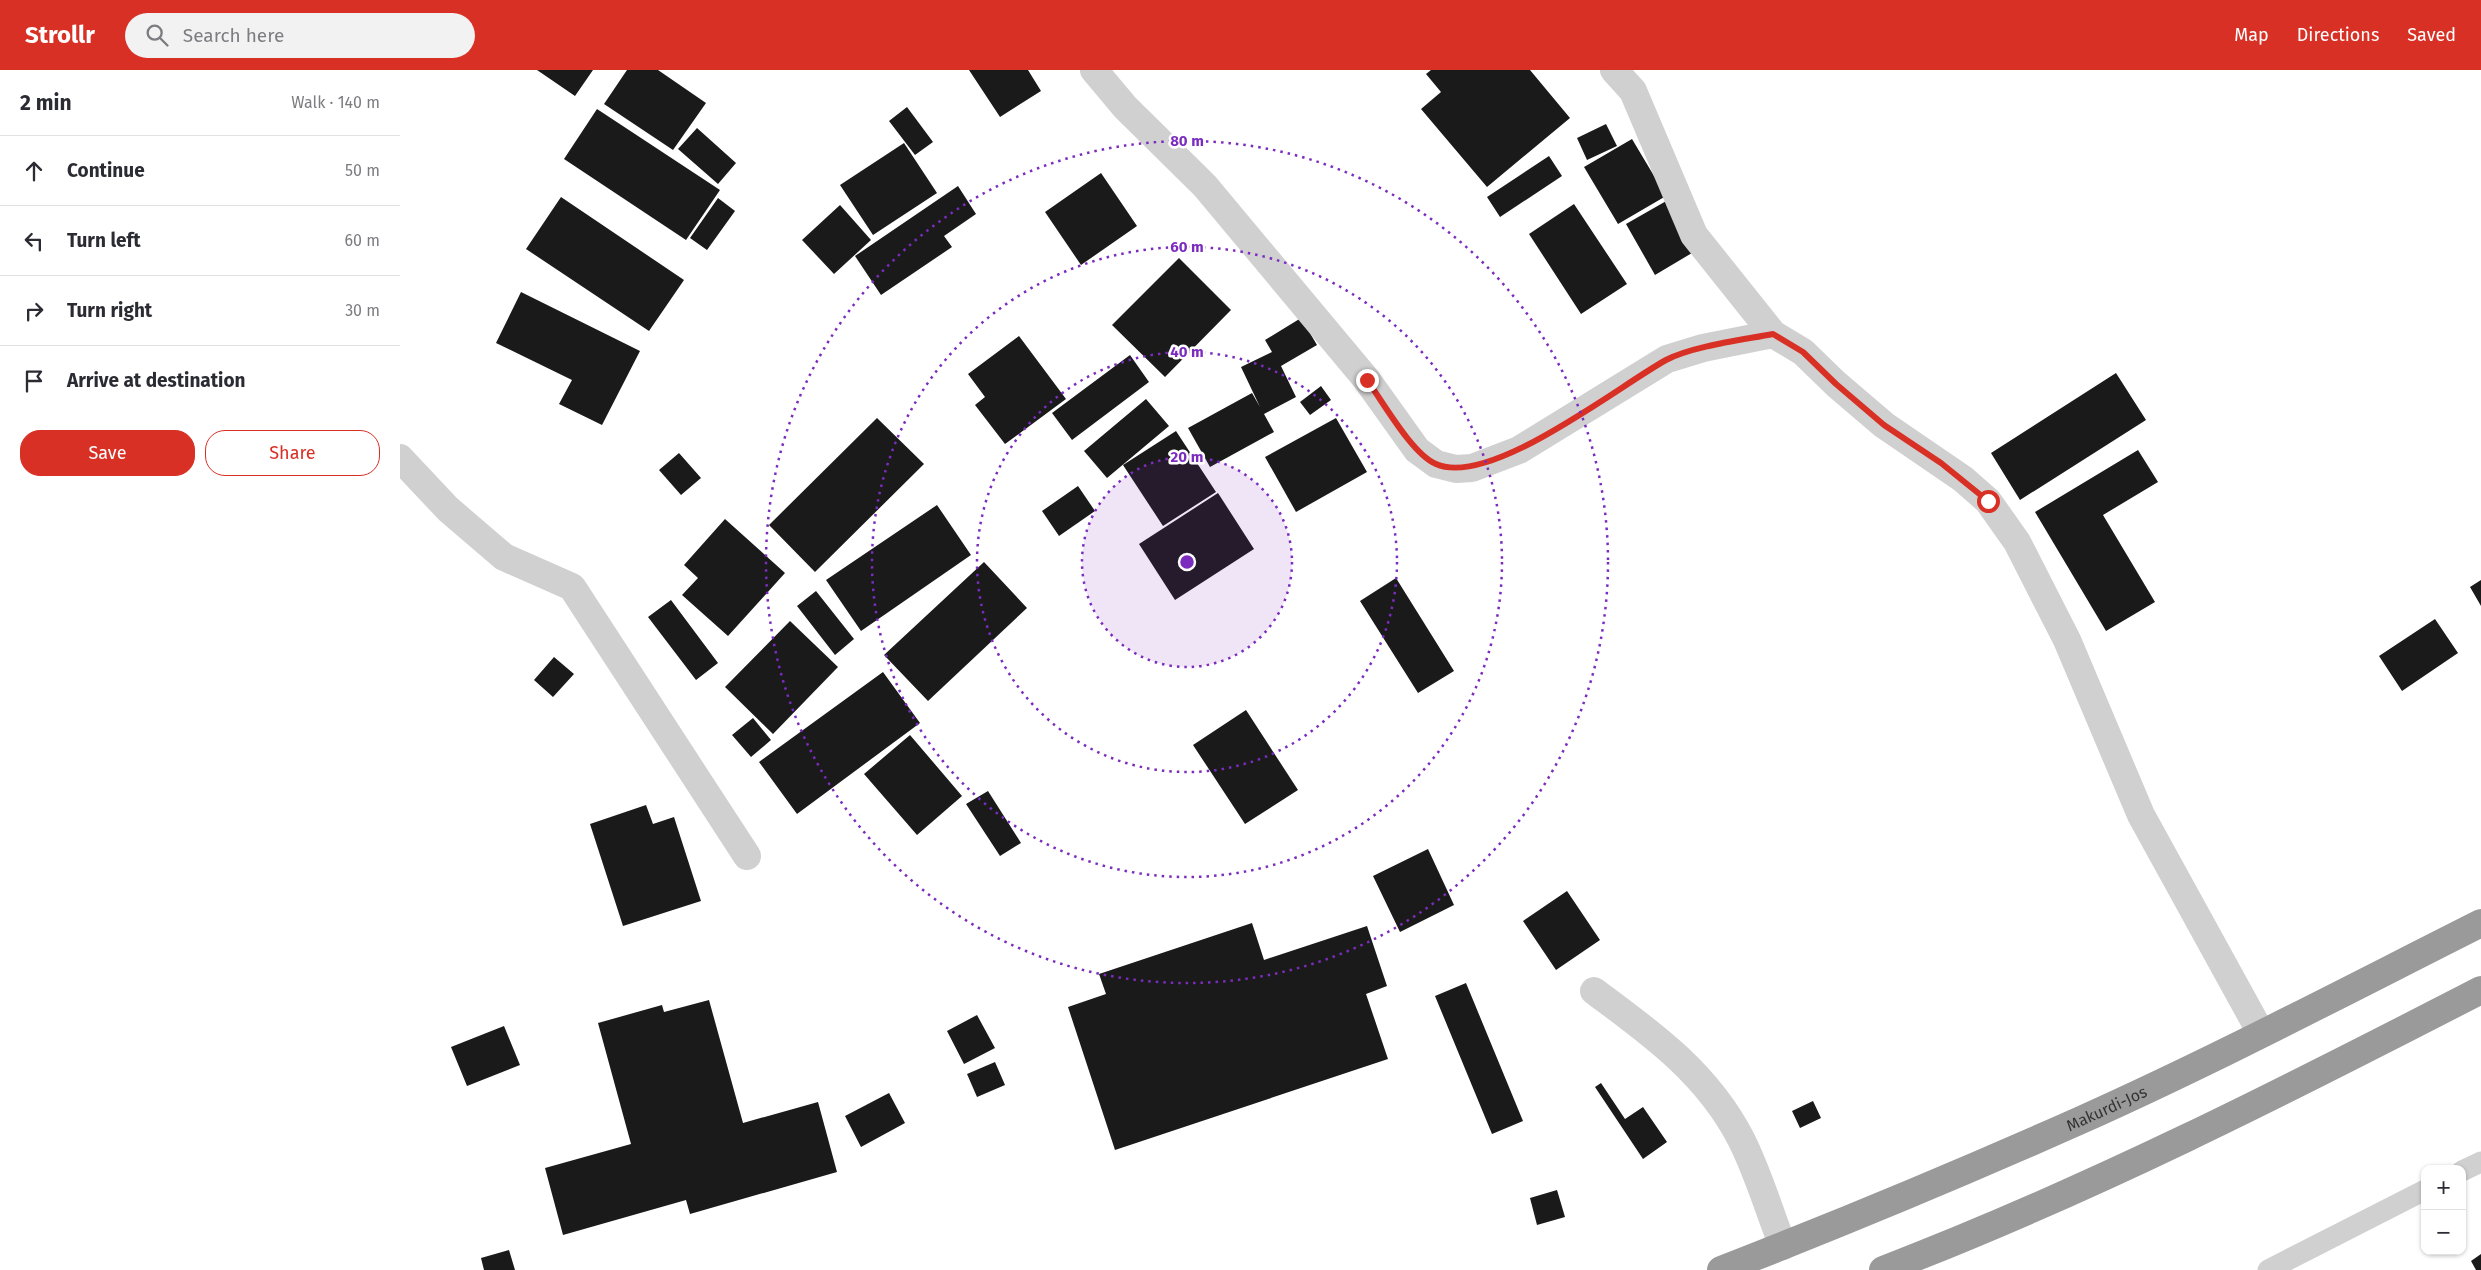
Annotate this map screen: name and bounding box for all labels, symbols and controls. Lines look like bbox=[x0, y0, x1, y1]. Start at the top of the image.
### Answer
search box bbox=[125, 13, 475, 58]
text: Strollr bbox=[25, 21, 95, 49]
icon: search bbox=[143, 21, 171, 49]
text: Search here bbox=[183, 24, 284, 47]
text: Map bbox=[2234, 24, 2269, 46]
text: Directions bbox=[2297, 24, 2379, 46]
text: Saved bbox=[2407, 24, 2456, 46]
text: 2 min bbox=[20, 90, 72, 116]
text: Walk · 140 m bbox=[291, 93, 380, 112]
text: 80 m bbox=[1170, 132, 1204, 150]
icon: ahead bbox=[20, 157, 48, 185]
text: Continue bbox=[67, 159, 145, 182]
text: 50 m bbox=[345, 161, 380, 180]
icon: left bbox=[20, 227, 48, 255]
text: Turn left bbox=[67, 229, 141, 252]
text: 60 m bbox=[345, 231, 380, 250]
text: 60 m bbox=[1170, 238, 1204, 256]
icon: right bbox=[20, 297, 48, 325]
text: Turn right bbox=[67, 299, 152, 322]
text: 30 m bbox=[345, 301, 380, 320]
text: 40 m bbox=[1170, 343, 1204, 361]
icon: arrive bbox=[20, 367, 48, 395]
text: Arrive at destination bbox=[67, 369, 246, 392]
route end bbox=[1356, 369, 1379, 392]
button: Save bbox=[20, 430, 195, 476]
button: Share bbox=[205, 430, 380, 476]
text: 20 m bbox=[1171, 448, 1203, 466]
route start bbox=[1977, 490, 2000, 513]
centre of rings bbox=[1178, 553, 1196, 571]
street label: Makurdi-Jos bbox=[2063, 1082, 2150, 1135]
map controls bbox=[2421, 1165, 2466, 1255]
button: + bbox=[2421, 1165, 2466, 1210]
button: − bbox=[2421, 1210, 2466, 1255]

